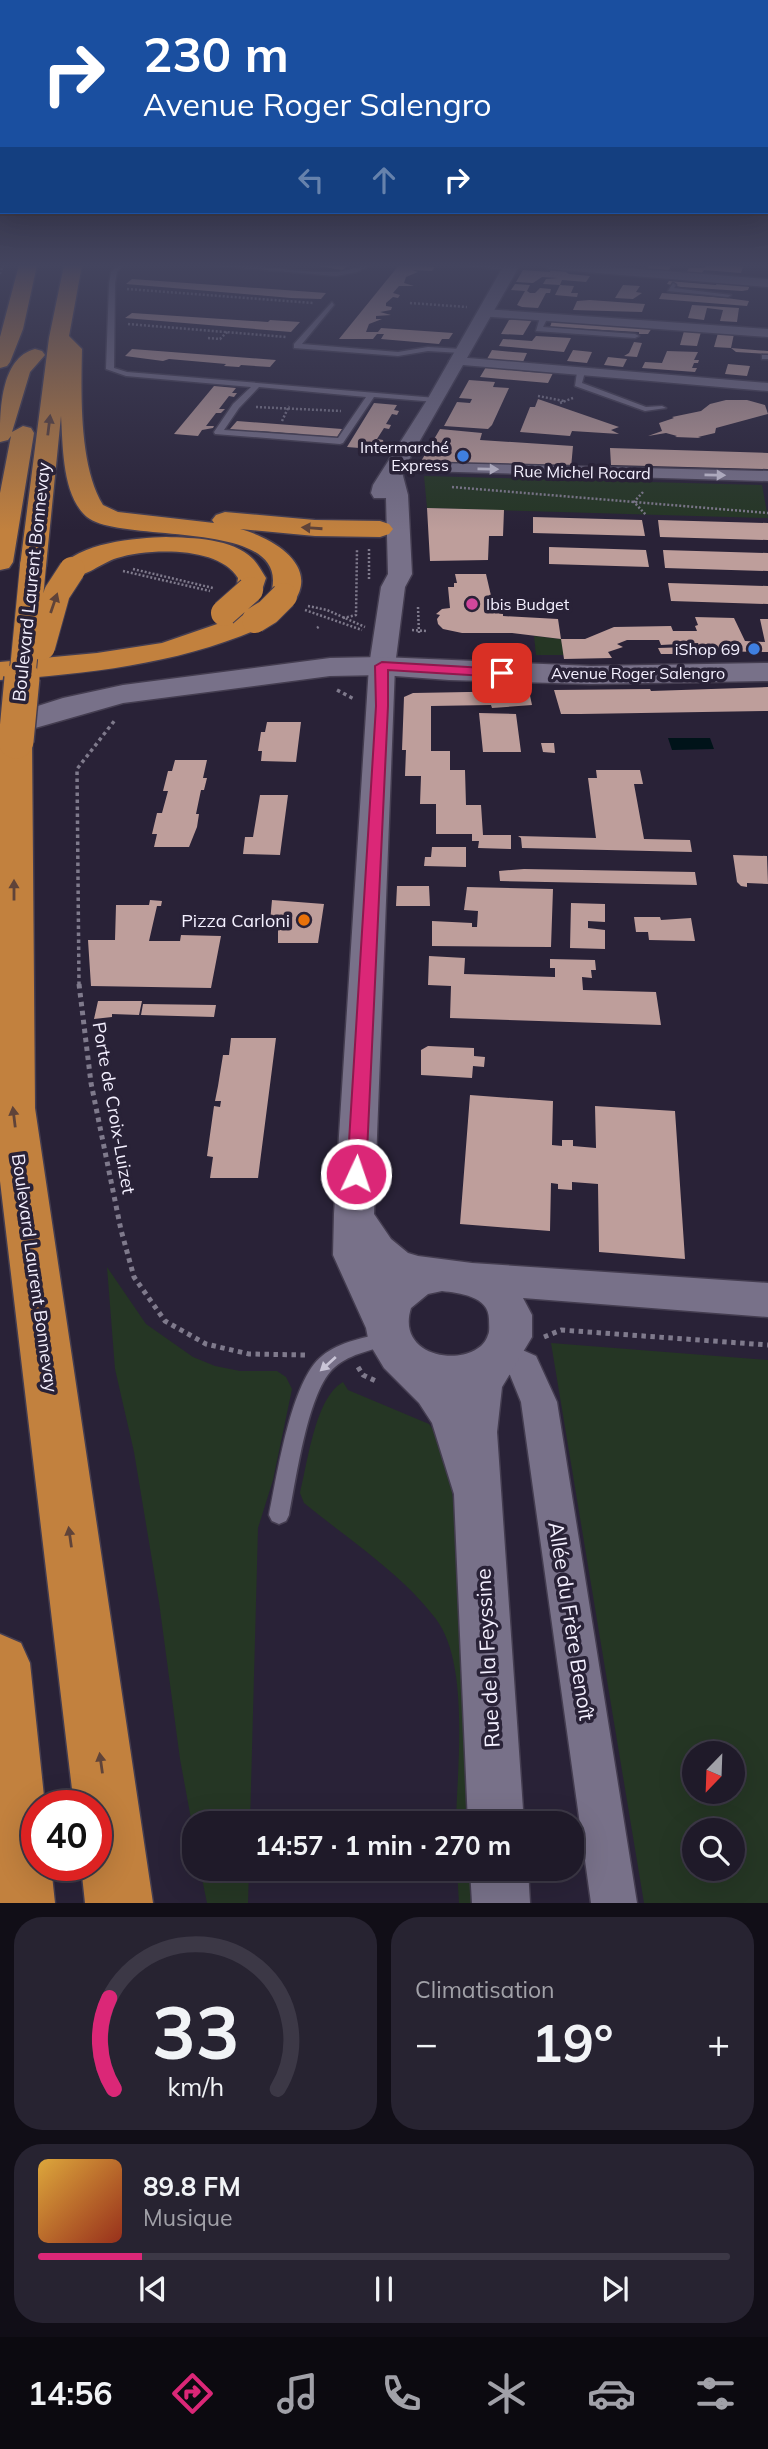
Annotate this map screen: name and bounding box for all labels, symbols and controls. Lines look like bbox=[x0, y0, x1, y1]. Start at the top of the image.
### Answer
text: 230 m bbox=[143, 23, 289, 84]
icon: right bbox=[28, 28, 119, 119]
text: Avenue Roger Salengro bbox=[143, 84, 491, 124]
icon: left bbox=[292, 161, 330, 199]
icon: ahead bbox=[365, 161, 403, 199]
icon: right bbox=[438, 161, 476, 199]
one-way arrow bbox=[43, 414, 54, 436]
place label: Intermarché Express bbox=[360, 437, 449, 475]
marker: Intermarché Express bbox=[455, 448, 471, 464]
street label: Boulevard Laurent Bonnevay bbox=[7, 461, 55, 703]
street label: Rue Michel Rocard bbox=[513, 461, 651, 483]
one-way arrow bbox=[477, 464, 499, 475]
one-way arrow bbox=[704, 469, 726, 481]
one-way arrow bbox=[301, 522, 323, 533]
one-way arrow bbox=[49, 593, 60, 614]
place label: Ibis Budget bbox=[486, 594, 570, 614]
marker: Ibis Budget bbox=[464, 596, 480, 612]
place label: iShop 69 bbox=[675, 639, 740, 659]
marker: iShop 69 bbox=[746, 641, 762, 657]
pin bbox=[472, 643, 532, 703]
icon: arrive bbox=[483, 654, 521, 692]
street label: Avenue Roger Salengro bbox=[551, 663, 725, 683]
one-way arrow bbox=[9, 879, 20, 901]
place label: Pizza Carloni bbox=[181, 909, 290, 932]
marker: Pizza Carloni bbox=[296, 912, 312, 928]
street label: Porte de Croix-Luizet bbox=[88, 1020, 140, 1196]
one-way arrow bbox=[9, 1106, 20, 1128]
position arrow bbox=[319, 1137, 393, 1211]
street label: Boulevard Laurent Bonnevay bbox=[7, 1152, 63, 1394]
one-way arrow bbox=[319, 1356, 337, 1372]
street label: Allée du Frère Benoît bbox=[543, 1520, 601, 1722]
one-way arrow bbox=[65, 1526, 76, 1548]
street label: Rue de la Feyssine bbox=[469, 1568, 505, 1748]
north arrow bbox=[682, 1741, 746, 1804]
map controls bbox=[682, 1741, 745, 1881]
one-way arrow bbox=[95, 1751, 106, 1773]
speed limit sign: 40 bbox=[21, 1790, 112, 1881]
button: search bbox=[682, 1818, 745, 1881]
text: 14:57 · 1 min · 270 m bbox=[255, 1829, 511, 1862]
text: Climatisation bbox=[415, 1975, 555, 2004]
text: 33 bbox=[152, 1987, 239, 2078]
text: 19° bbox=[531, 2010, 614, 2075]
text: − bbox=[415, 2019, 438, 2067]
text: + bbox=[707, 2019, 730, 2067]
text: km/h bbox=[167, 2071, 224, 2102]
text: 89.8 FM bbox=[143, 2170, 241, 2203]
text: Musique bbox=[143, 2203, 232, 2232]
icon: previous bbox=[134, 2270, 172, 2308]
icon: pause bbox=[365, 2270, 403, 2308]
icon: next bbox=[596, 2270, 634, 2308]
icon: directions bbox=[168, 2369, 217, 2418]
icon: music bbox=[273, 2369, 322, 2418]
icon: phone bbox=[377, 2369, 426, 2418]
icon: climate bbox=[482, 2369, 531, 2418]
icon: car bbox=[587, 2369, 636, 2418]
icon: filters bbox=[691, 2369, 740, 2418]
text: 14:56 bbox=[28, 2373, 113, 2413]

